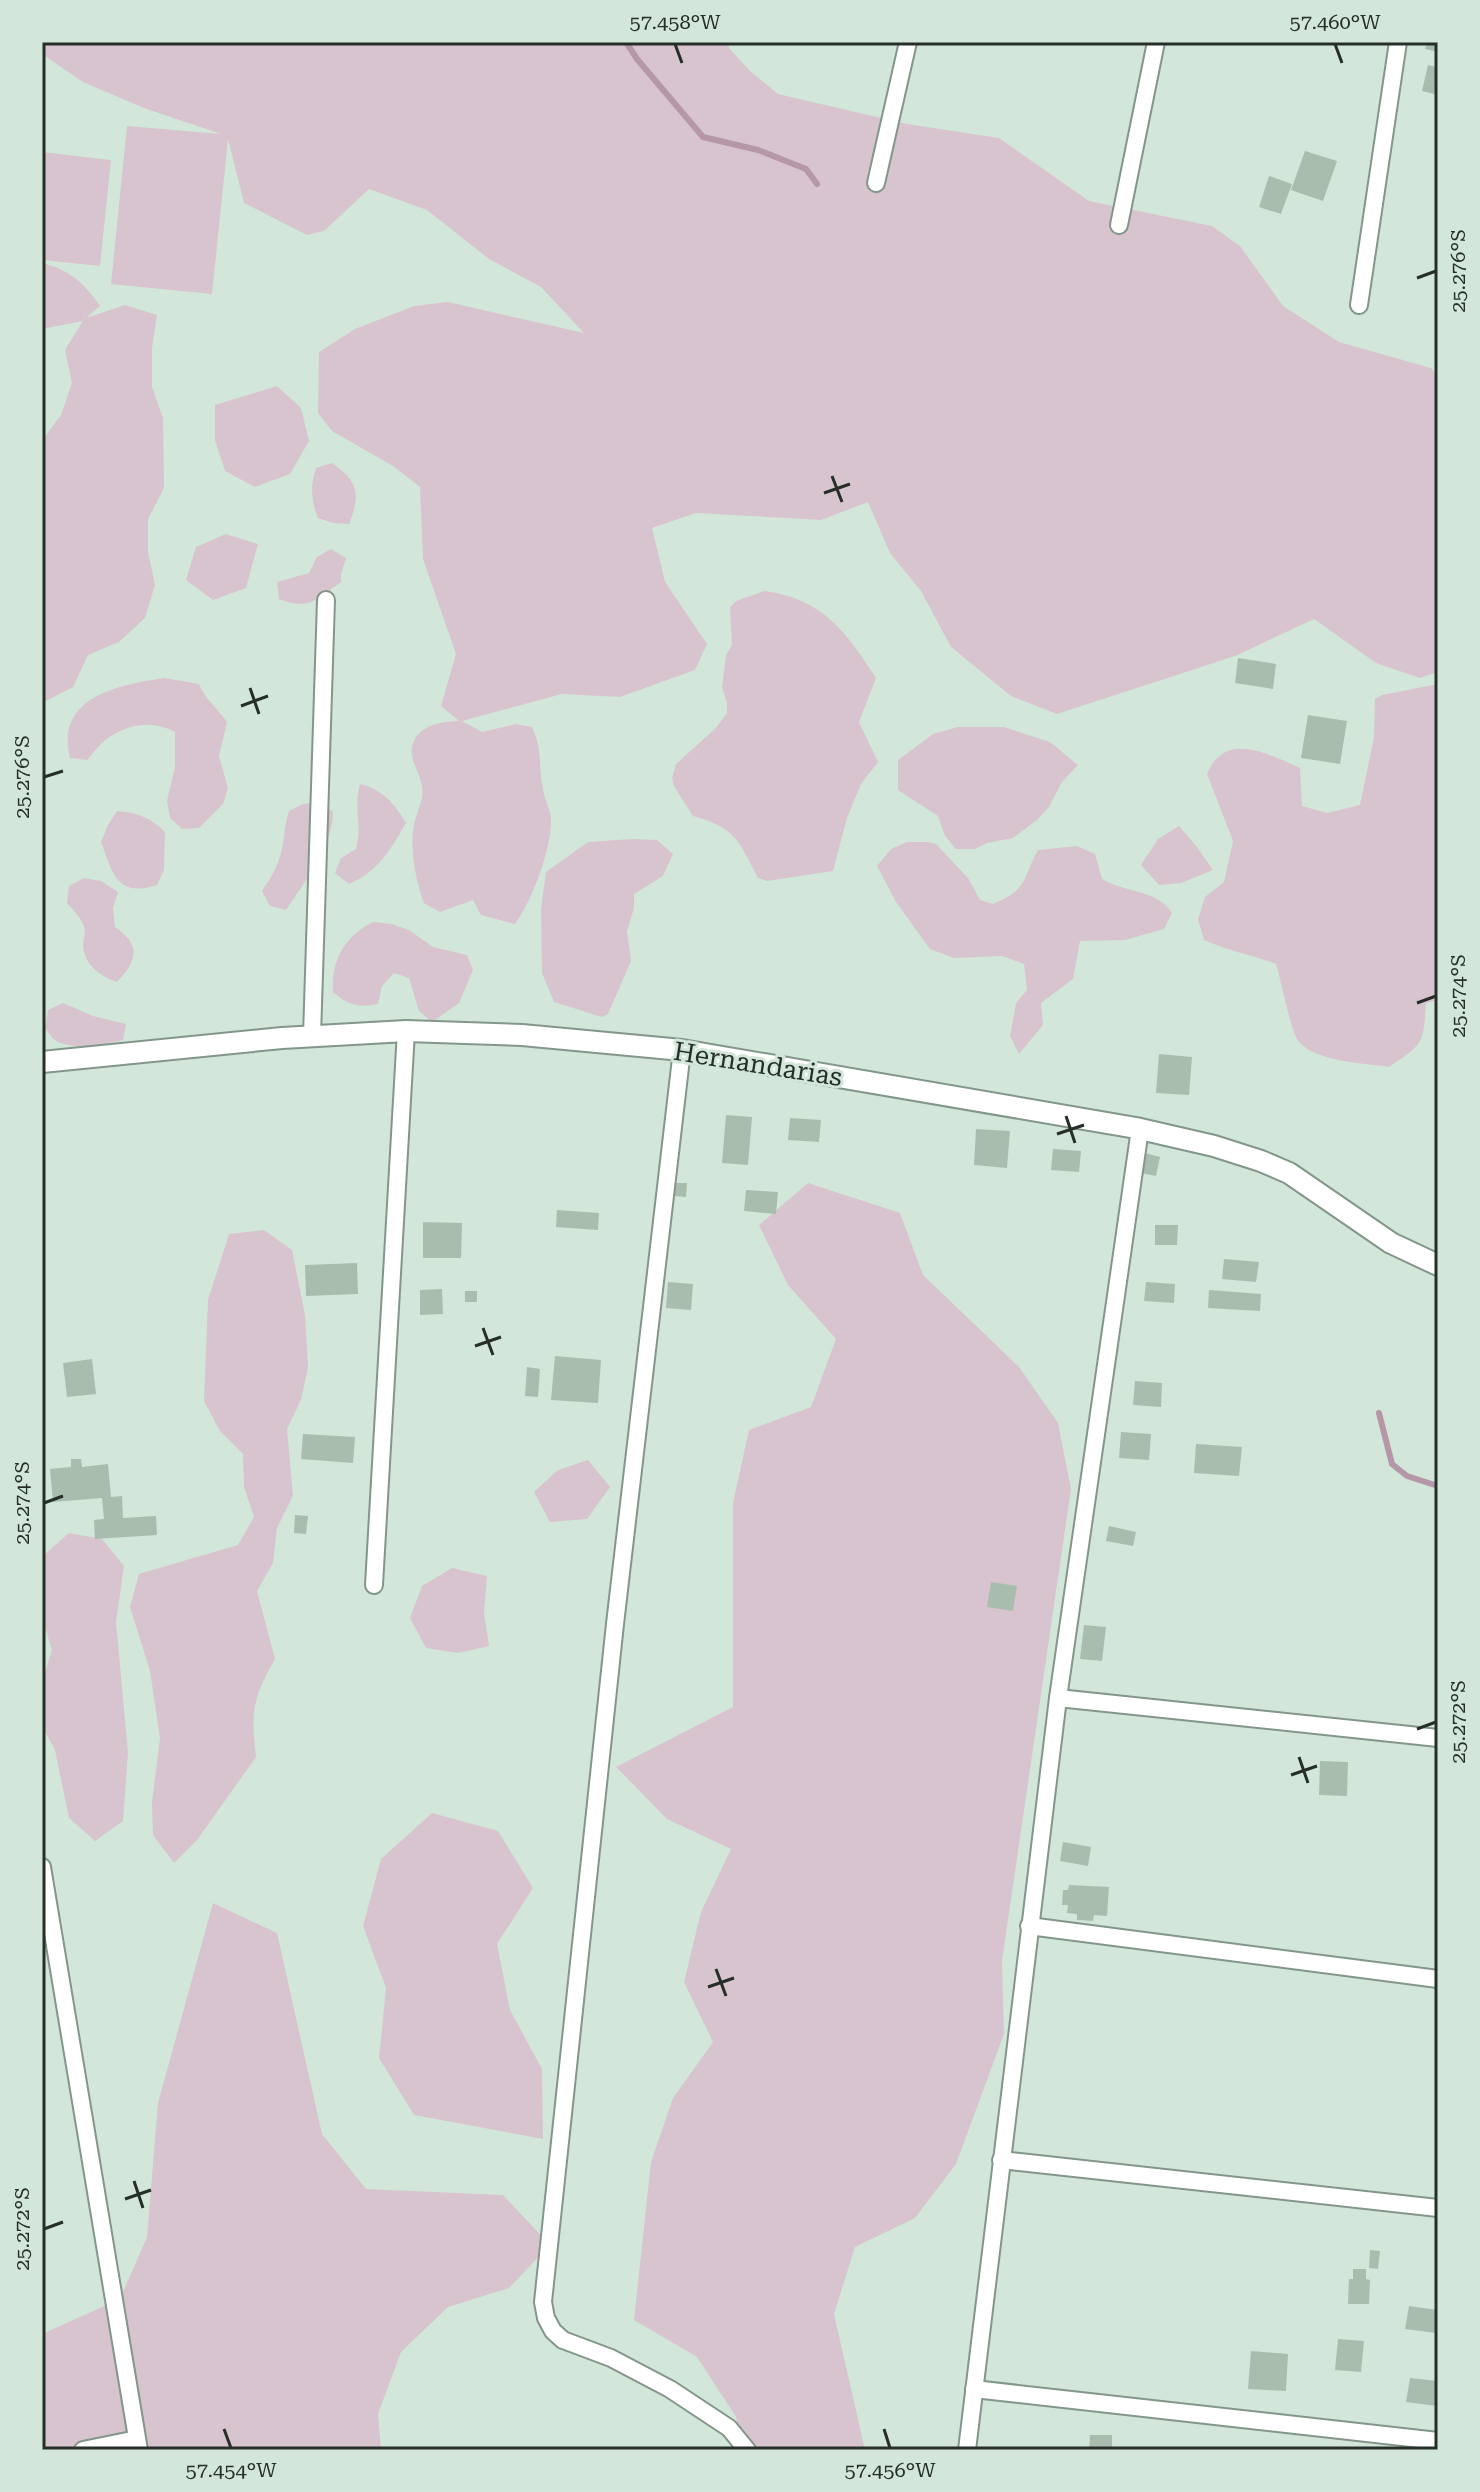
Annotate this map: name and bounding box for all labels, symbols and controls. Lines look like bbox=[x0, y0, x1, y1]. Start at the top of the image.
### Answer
text: 57.458°W bbox=[629, 10, 721, 34]
text: 57.460°W bbox=[1289, 10, 1381, 34]
text: 25.276°S bbox=[1446, 229, 1470, 313]
text: 25.276°S bbox=[10, 735, 34, 819]
text: 25.274°S bbox=[1446, 954, 1470, 1038]
street label: Hernandarias bbox=[672, 1036, 844, 1092]
text: 25.274°S bbox=[10, 1461, 34, 1545]
text: 25.272°S bbox=[1446, 1680, 1470, 1764]
text: 25.272°S bbox=[10, 2187, 34, 2271]
text: 57.454°W bbox=[185, 2458, 277, 2482]
text: 57.456°W bbox=[844, 2458, 936, 2482]

